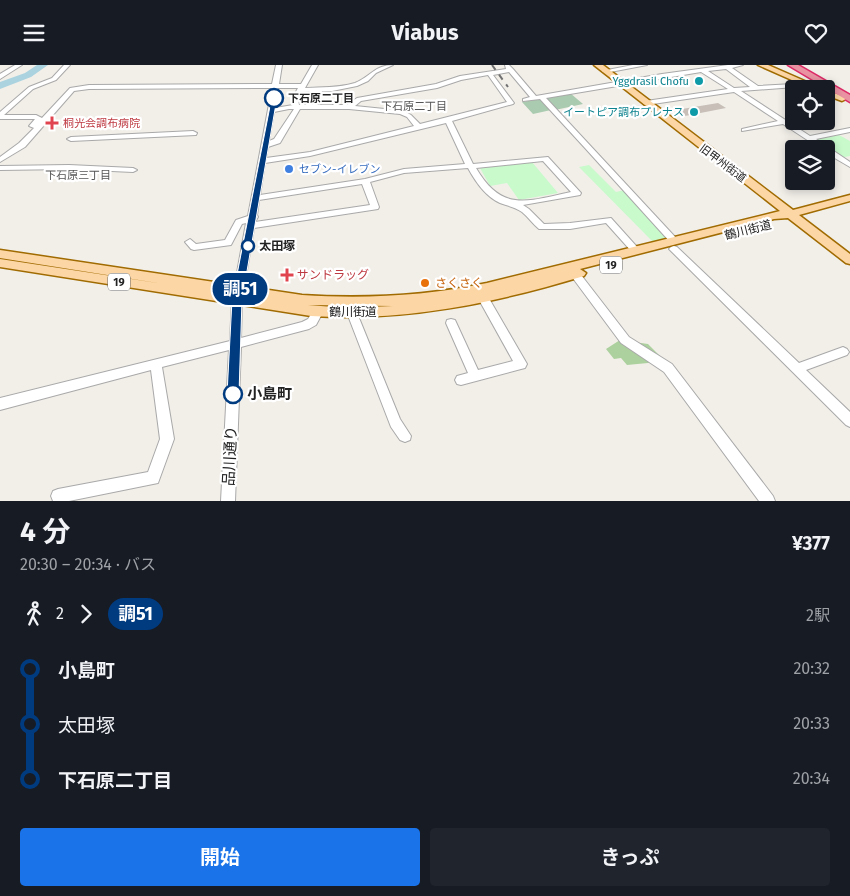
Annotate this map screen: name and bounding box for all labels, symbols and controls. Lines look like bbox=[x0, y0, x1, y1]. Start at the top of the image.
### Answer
icon: menu bbox=[20, 19, 48, 47]
text: Viabus bbox=[391, 19, 459, 46]
icon: heart bbox=[802, 19, 830, 47]
place label: Yggdrasil Chofu bbox=[613, 75, 689, 88]
marker: Yggdrasil Chofu bbox=[693, 75, 705, 87]
map controls bbox=[785, 80, 835, 190]
button: locate bbox=[785, 80, 835, 130]
marker: 下石原二丁目 bbox=[264, 88, 284, 108]
place label: 下石原二丁目 bbox=[288, 92, 354, 105]
district label: 下石原二丁目 bbox=[381, 100, 447, 113]
place label: イートピア調布プレナス bbox=[563, 106, 684, 119]
marker: イートピア調布プレナス bbox=[688, 106, 700, 118]
marker: 桐光会調布病院 bbox=[45, 116, 59, 130]
place label: 桐光会調布病院 bbox=[63, 117, 140, 130]
button: layers bbox=[785, 140, 835, 190]
street label: 旧甲州街道 bbox=[697, 142, 749, 185]
marker: セブン-イレブン bbox=[283, 163, 295, 175]
place label: セブン-イレブン bbox=[299, 163, 380, 176]
district label: 下石原三丁目 bbox=[45, 169, 111, 182]
street label: 鶴川街道 bbox=[723, 217, 773, 243]
marker: 太田塚 bbox=[241, 239, 255, 253]
place label: 太田塚 bbox=[259, 239, 295, 253]
road number: 19 bbox=[600, 257, 622, 273]
place label: サンドラッグ bbox=[297, 268, 369, 282]
marker: サンドラッグ bbox=[281, 269, 293, 281]
road number: 19 bbox=[108, 273, 130, 291]
line badge: 調51 bbox=[211, 273, 269, 305]
place label: さくさく bbox=[435, 276, 483, 290]
marker: さくさく bbox=[419, 277, 431, 289]
text: 調51 bbox=[223, 278, 257, 300]
street label: 鶴川街道 bbox=[329, 305, 377, 319]
marker: 小島町 bbox=[223, 384, 243, 404]
place label: 小島町 bbox=[247, 385, 292, 403]
street label: 品川通り bbox=[219, 426, 241, 486]
text: 4 分 bbox=[20, 515, 70, 548]
text: ¥377 bbox=[792, 532, 830, 555]
text: 20:30 – 20:34 · バス bbox=[20, 555, 156, 574]
icon: walk bbox=[20, 600, 48, 628]
icon: forward bbox=[72, 600, 100, 628]
text: 調51 bbox=[118, 603, 153, 625]
text: 2 bbox=[56, 604, 64, 623]
text: 2駅 bbox=[806, 606, 830, 625]
text: 小島町 bbox=[58, 659, 115, 682]
text: 20:32 bbox=[793, 659, 830, 678]
text: 太田塚 bbox=[58, 714, 115, 737]
text: 20:33 bbox=[793, 714, 830, 733]
text: 下石原二丁目 bbox=[58, 769, 172, 792]
text: 20:34 bbox=[793, 769, 830, 788]
button: 開始 bbox=[20, 828, 420, 886]
button: きっぷ bbox=[430, 828, 830, 886]

